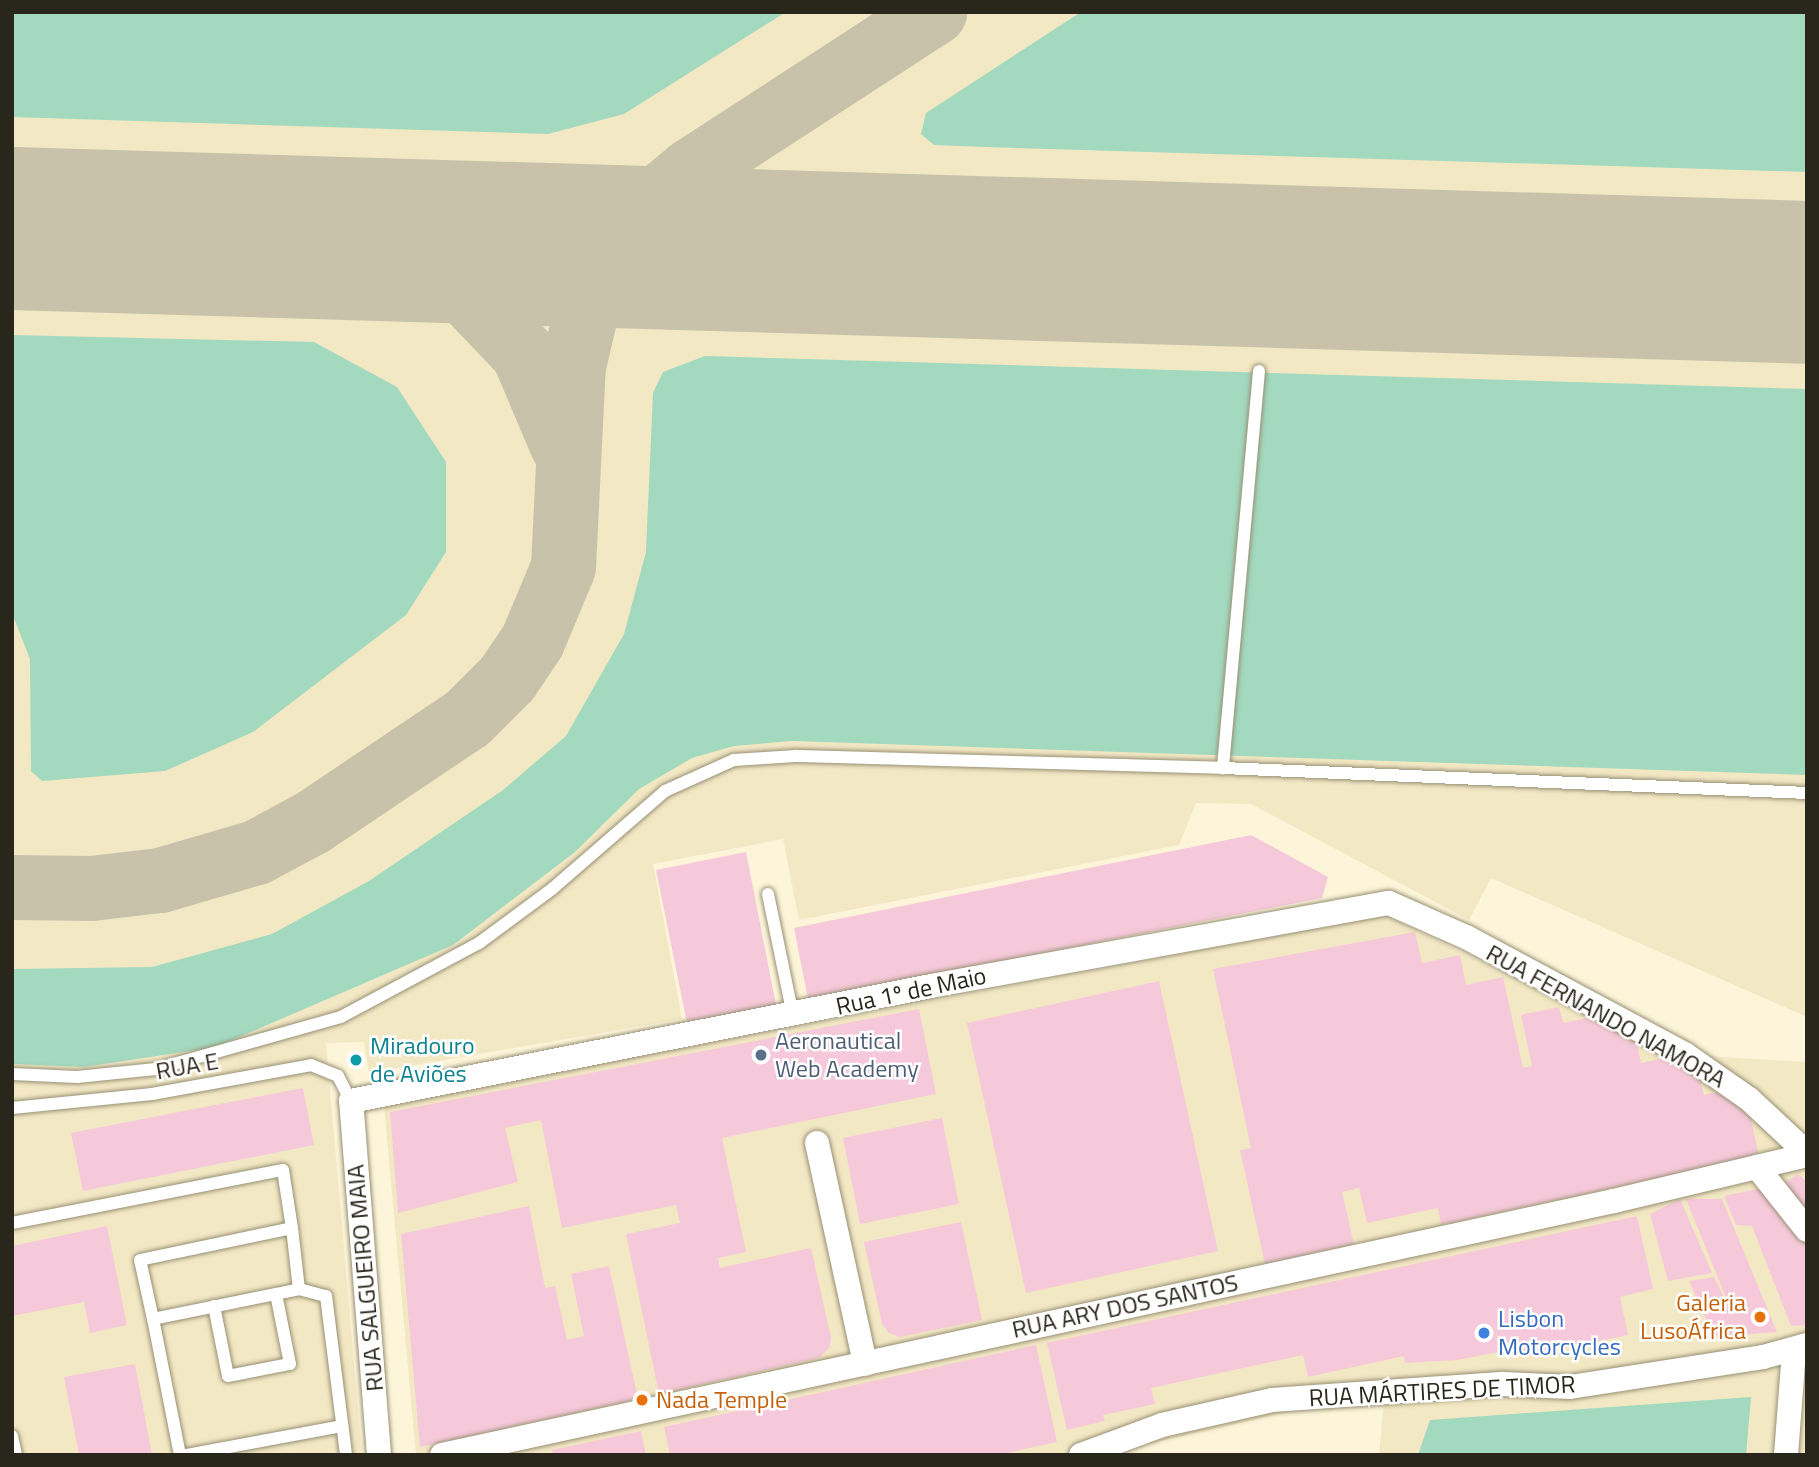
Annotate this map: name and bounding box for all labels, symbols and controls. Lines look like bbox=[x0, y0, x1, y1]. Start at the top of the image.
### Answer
street label: RUA FERNANDO NAMORA bbox=[1481, 938, 1731, 1094]
street label: Rua 1º de Maio bbox=[833, 961, 989, 1021]
place label: Aeronautical Web Academy bbox=[775, 1027, 919, 1083]
place label: Miradouro de Aviões bbox=[370, 1032, 475, 1088]
street label: RUA E bbox=[154, 1046, 220, 1086]
marker: Aeronautical Web Academy bbox=[753, 1047, 769, 1063]
marker: Miradouro de Aviões bbox=[348, 1052, 364, 1068]
street label: RUA SALGUEIRO MAIA bbox=[341, 1163, 389, 1393]
street label: RUA ARY DOS SANTOS bbox=[1009, 1268, 1241, 1344]
place label: Galeria LusoÁfrica bbox=[1640, 1289, 1746, 1345]
place label: Lisbon Motorcycles bbox=[1498, 1305, 1621, 1361]
marker: Galeria LusoÁfrica bbox=[1752, 1309, 1768, 1325]
marker: Lisbon Motorcycles bbox=[1476, 1325, 1492, 1341]
street label: RUA MÁRTIRES DE TIMOR bbox=[1308, 1370, 1576, 1412]
place label: Nada Temple bbox=[656, 1386, 787, 1414]
marker: Nada Temple bbox=[634, 1392, 650, 1408]

